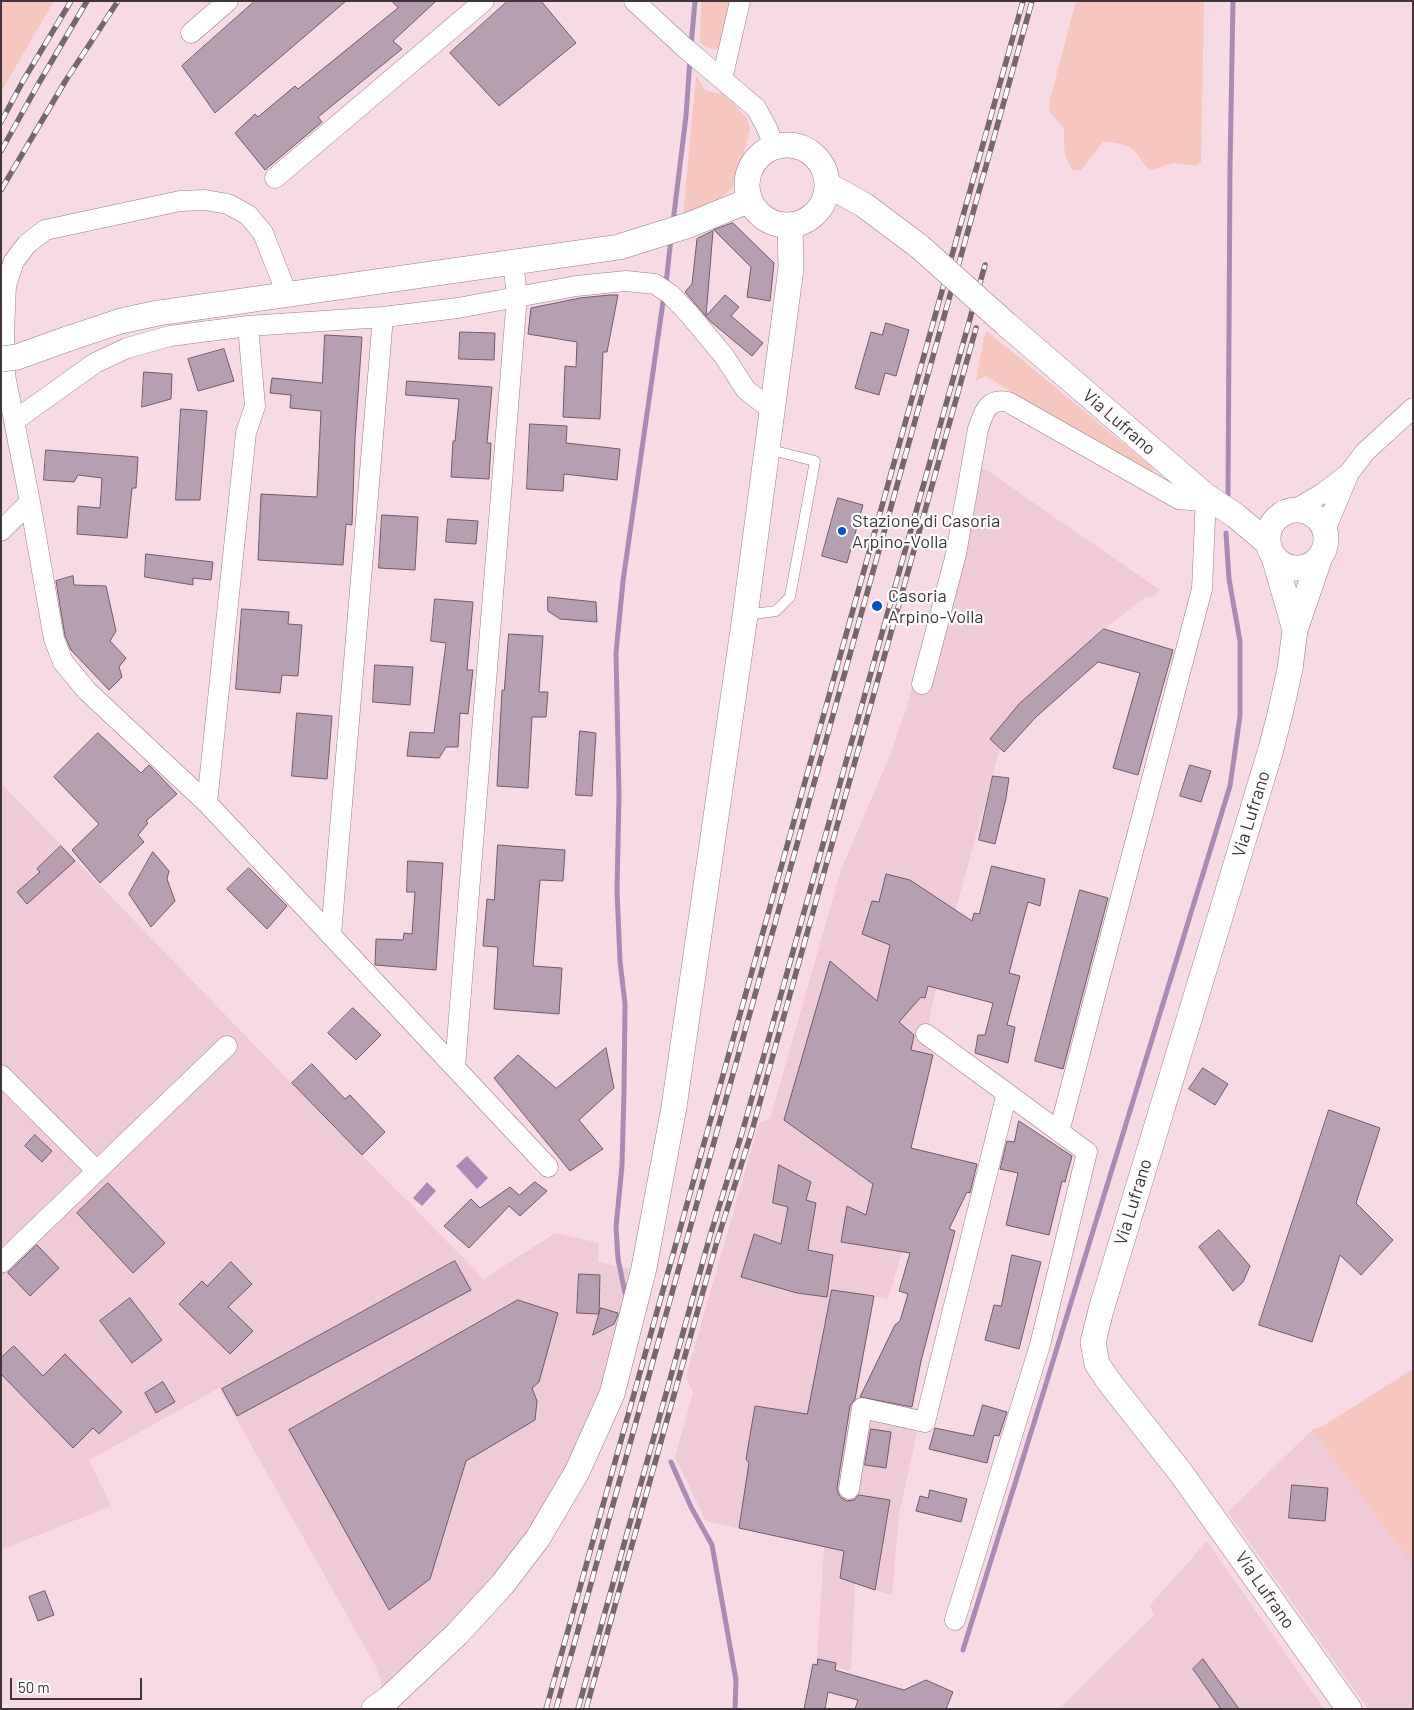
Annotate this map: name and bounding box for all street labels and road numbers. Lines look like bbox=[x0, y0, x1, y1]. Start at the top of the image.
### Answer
street label: Via Lufrano bbox=[1078, 385, 1160, 459]
street label: Via Lufrano bbox=[1228, 768, 1274, 860]
street label: Via Lufrano bbox=[1110, 1156, 1156, 1248]
street label: Via Lufrano bbox=[1231, 1547, 1299, 1633]

